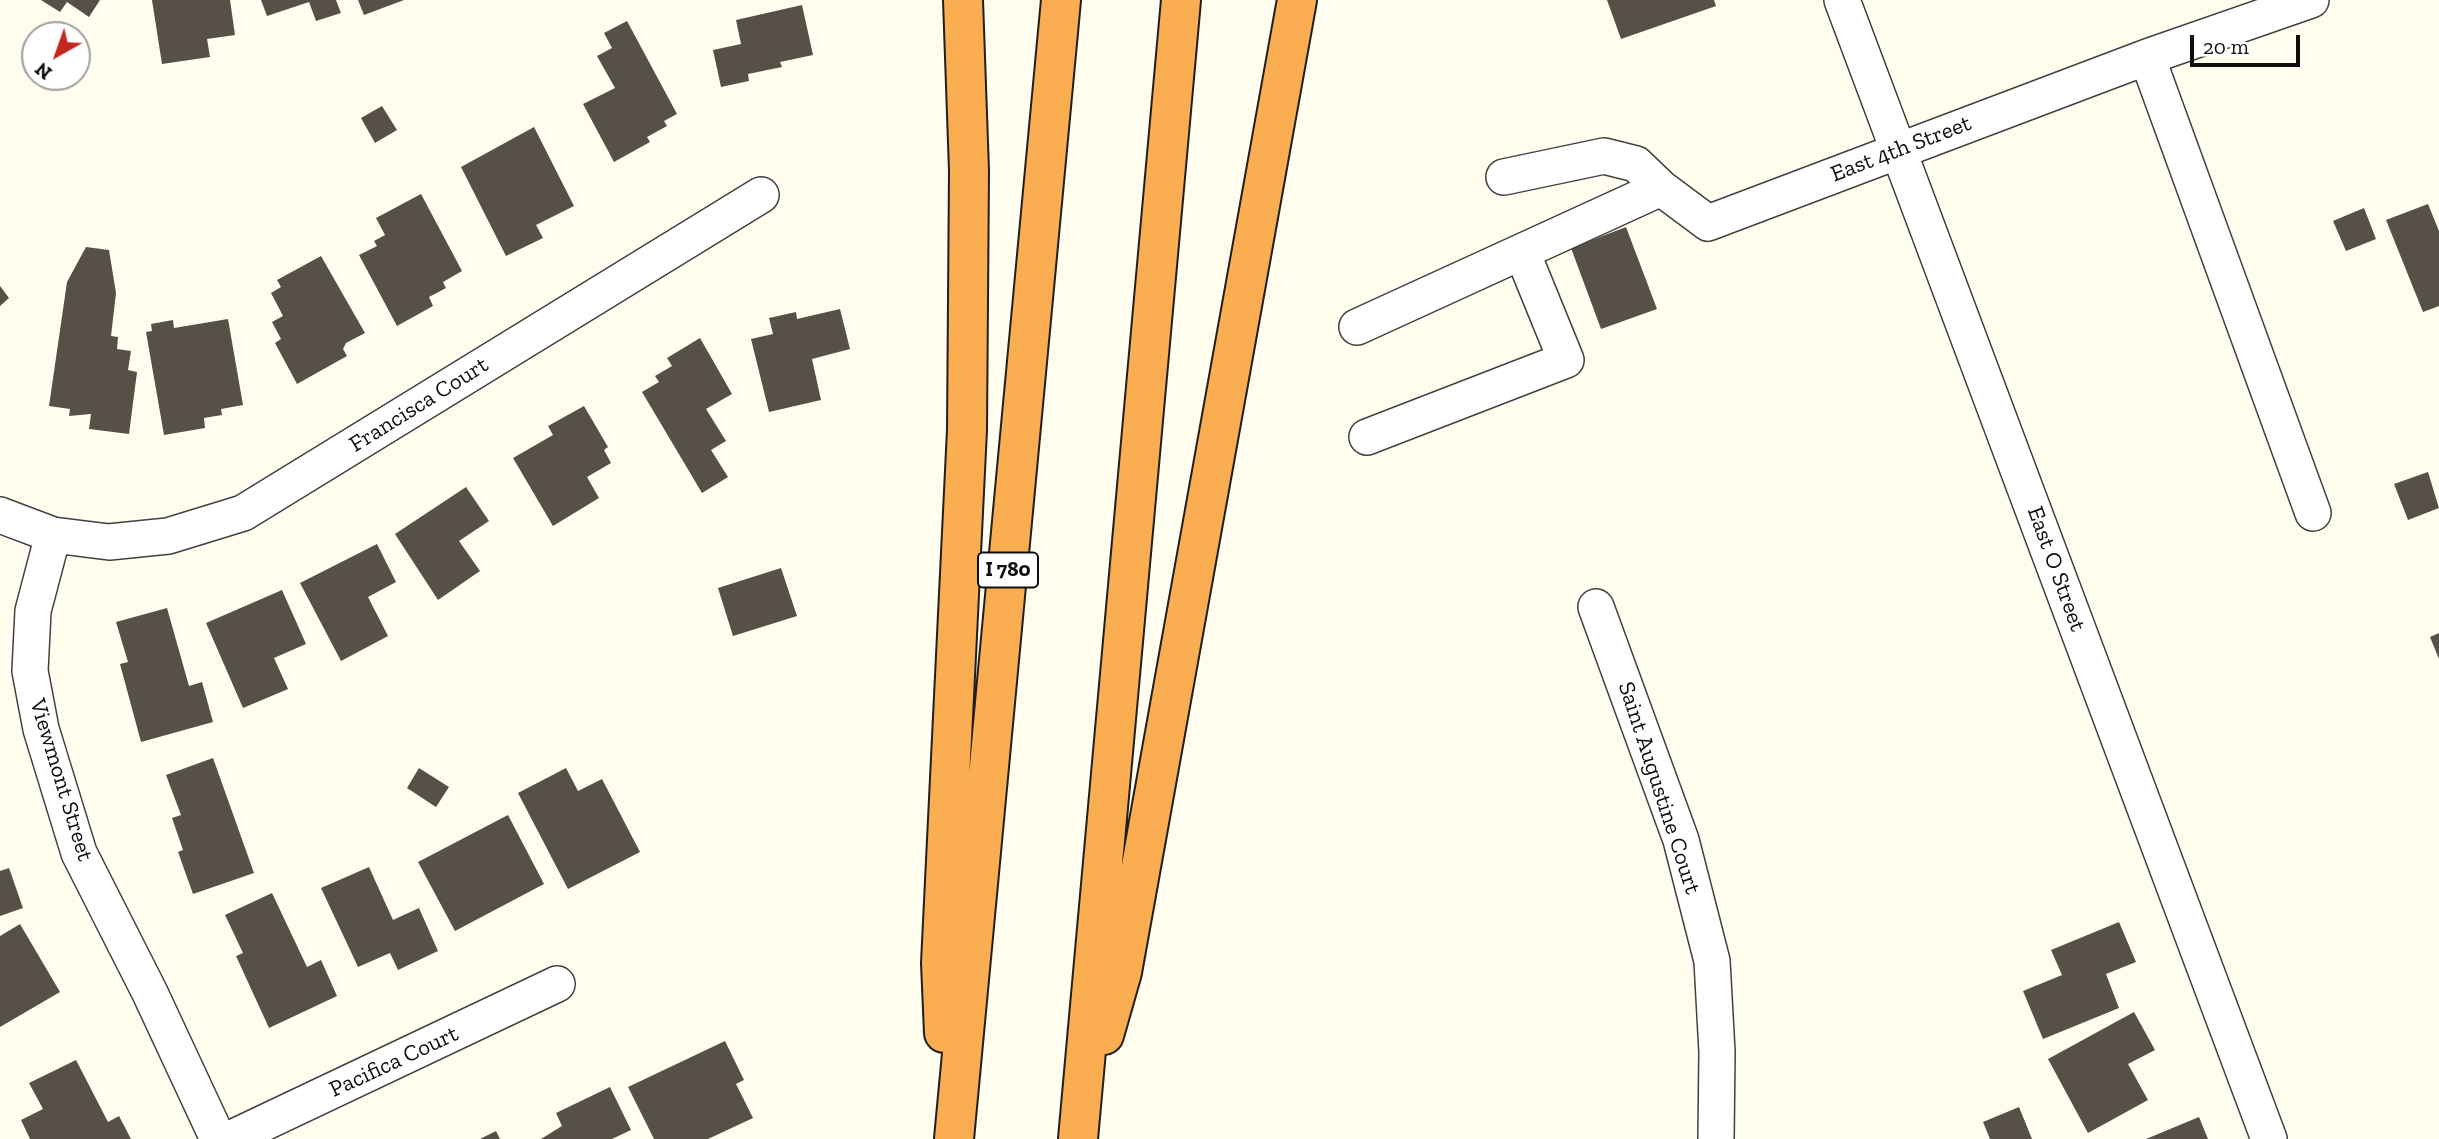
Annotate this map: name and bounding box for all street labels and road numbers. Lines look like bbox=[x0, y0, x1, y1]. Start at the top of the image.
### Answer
street label: East 4th Street bbox=[1827, 110, 1975, 188]
street label: Francisca Court bbox=[344, 351, 494, 459]
street label: East O Street bbox=[2021, 503, 2091, 635]
road number: I 780 bbox=[978, 552, 1038, 588]
street label: Saint Augustine Court bbox=[1612, 678, 1706, 898]
street label: Viewmont Street bbox=[23, 695, 99, 865]
street label: Pacifica Court bbox=[325, 1020, 463, 1104]

